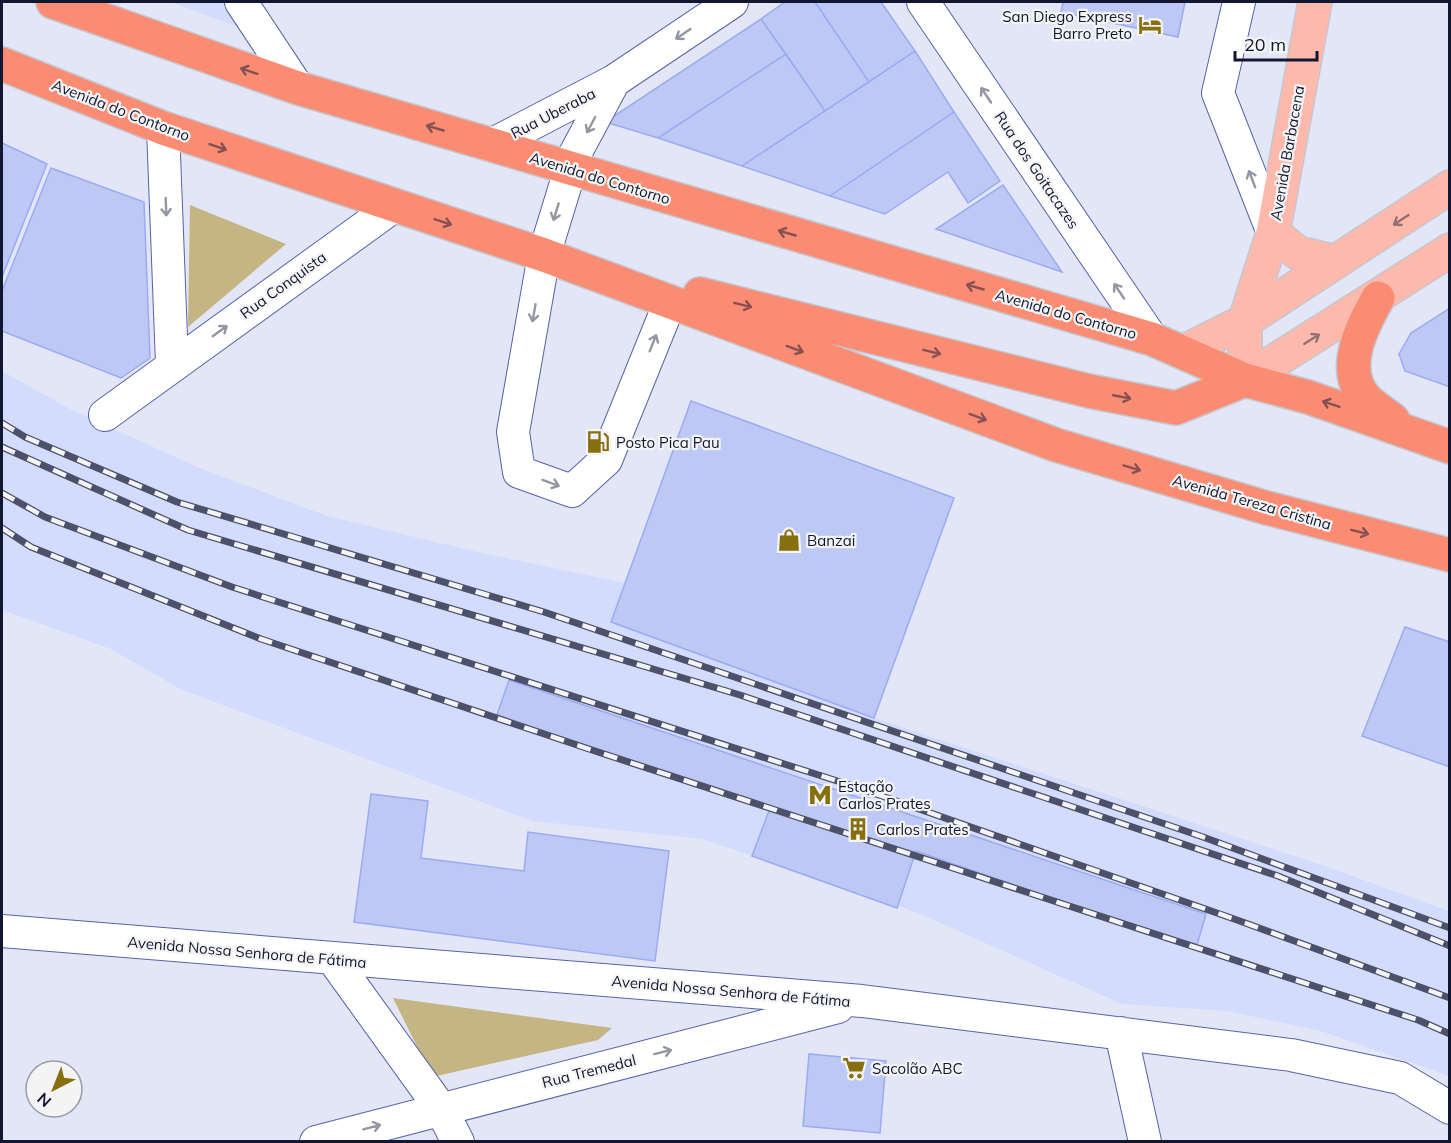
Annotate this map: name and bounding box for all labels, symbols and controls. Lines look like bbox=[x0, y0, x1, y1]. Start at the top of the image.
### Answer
place label: San Diego Express Barro Preto bbox=[1002, 7, 1132, 43]
hotel icon: San Diego Express Barro Preto bbox=[1137, 12, 1163, 38]
scale bar bbox=[1235, 24, 1318, 62]
one-way arrow bbox=[676, 28, 692, 40]
text: 20 m bbox=[1244, 33, 1286, 56]
one-way arrow bbox=[240, 64, 259, 75]
street label: Avenida do Contorno bbox=[49, 75, 193, 145]
street label: Rua Uberaba bbox=[508, 84, 598, 142]
street label: Avenida Barbacena bbox=[1266, 84, 1308, 222]
one-way arrow bbox=[980, 87, 992, 103]
street label: Rua dos Goitacazes bbox=[991, 108, 1083, 232]
one-way arrow bbox=[585, 116, 597, 133]
one-way arrow bbox=[426, 122, 445, 133]
one-way arrow bbox=[208, 142, 227, 153]
street label: Avenida do Contorno bbox=[527, 148, 673, 208]
one-way arrow bbox=[1246, 170, 1257, 188]
one-way arrow bbox=[160, 197, 171, 217]
one-way arrow bbox=[550, 202, 561, 221]
one-way arrow bbox=[1392, 213, 1409, 226]
one-way arrow bbox=[433, 217, 452, 228]
one-way arrow bbox=[778, 227, 797, 238]
street label: Rua Conquista bbox=[236, 247, 330, 323]
one-way arrow bbox=[966, 281, 985, 293]
one-way arrow bbox=[1113, 283, 1125, 299]
street label: Avenida do Contorno bbox=[993, 285, 1139, 343]
one-way arrow bbox=[733, 299, 752, 311]
one-way arrow bbox=[528, 303, 539, 322]
one-way arrow bbox=[211, 324, 227, 337]
one-way arrow bbox=[1303, 332, 1320, 344]
one-way arrow bbox=[648, 334, 659, 353]
one-way arrow bbox=[785, 344, 804, 355]
one-way arrow bbox=[922, 346, 941, 358]
one-way arrow bbox=[1112, 392, 1131, 403]
one-way arrow bbox=[1322, 398, 1341, 409]
one-way arrow bbox=[968, 412, 987, 423]
fuel station icon: Posto Pica Pau bbox=[585, 429, 611, 455]
place label: Posto Pica Pau bbox=[616, 433, 720, 452]
one-way arrow bbox=[1122, 463, 1141, 474]
street label: Avenida Tereza Cristina bbox=[1170, 470, 1334, 534]
one-way arrow bbox=[541, 479, 560, 490]
shop icon: Banzai bbox=[776, 527, 802, 553]
one-way arrow bbox=[1350, 527, 1369, 539]
place label: Banzai bbox=[807, 531, 855, 550]
place label: Estação Carlos Prates bbox=[838, 777, 931, 813]
metro station icon: Estação Carlos Prates bbox=[807, 782, 833, 808]
building icon: Carlos Prates bbox=[845, 816, 871, 842]
place label: Carlos Prates bbox=[876, 820, 969, 839]
street label: Avenida Nossa Senhora de Fátima bbox=[127, 932, 367, 972]
street label: Avenida Nossa Senhora de Fátima bbox=[611, 971, 851, 1011]
one-way arrow bbox=[653, 1046, 672, 1057]
street label: Rua Tremedal bbox=[540, 1050, 638, 1092]
supermarket icon: Sacolão ABC bbox=[841, 1055, 867, 1081]
north arrow bbox=[24, 1059, 84, 1119]
place label: Sacolão ABC bbox=[872, 1059, 963, 1078]
text: N bbox=[33, 1089, 55, 1112]
one-way arrow bbox=[362, 1120, 381, 1132]

